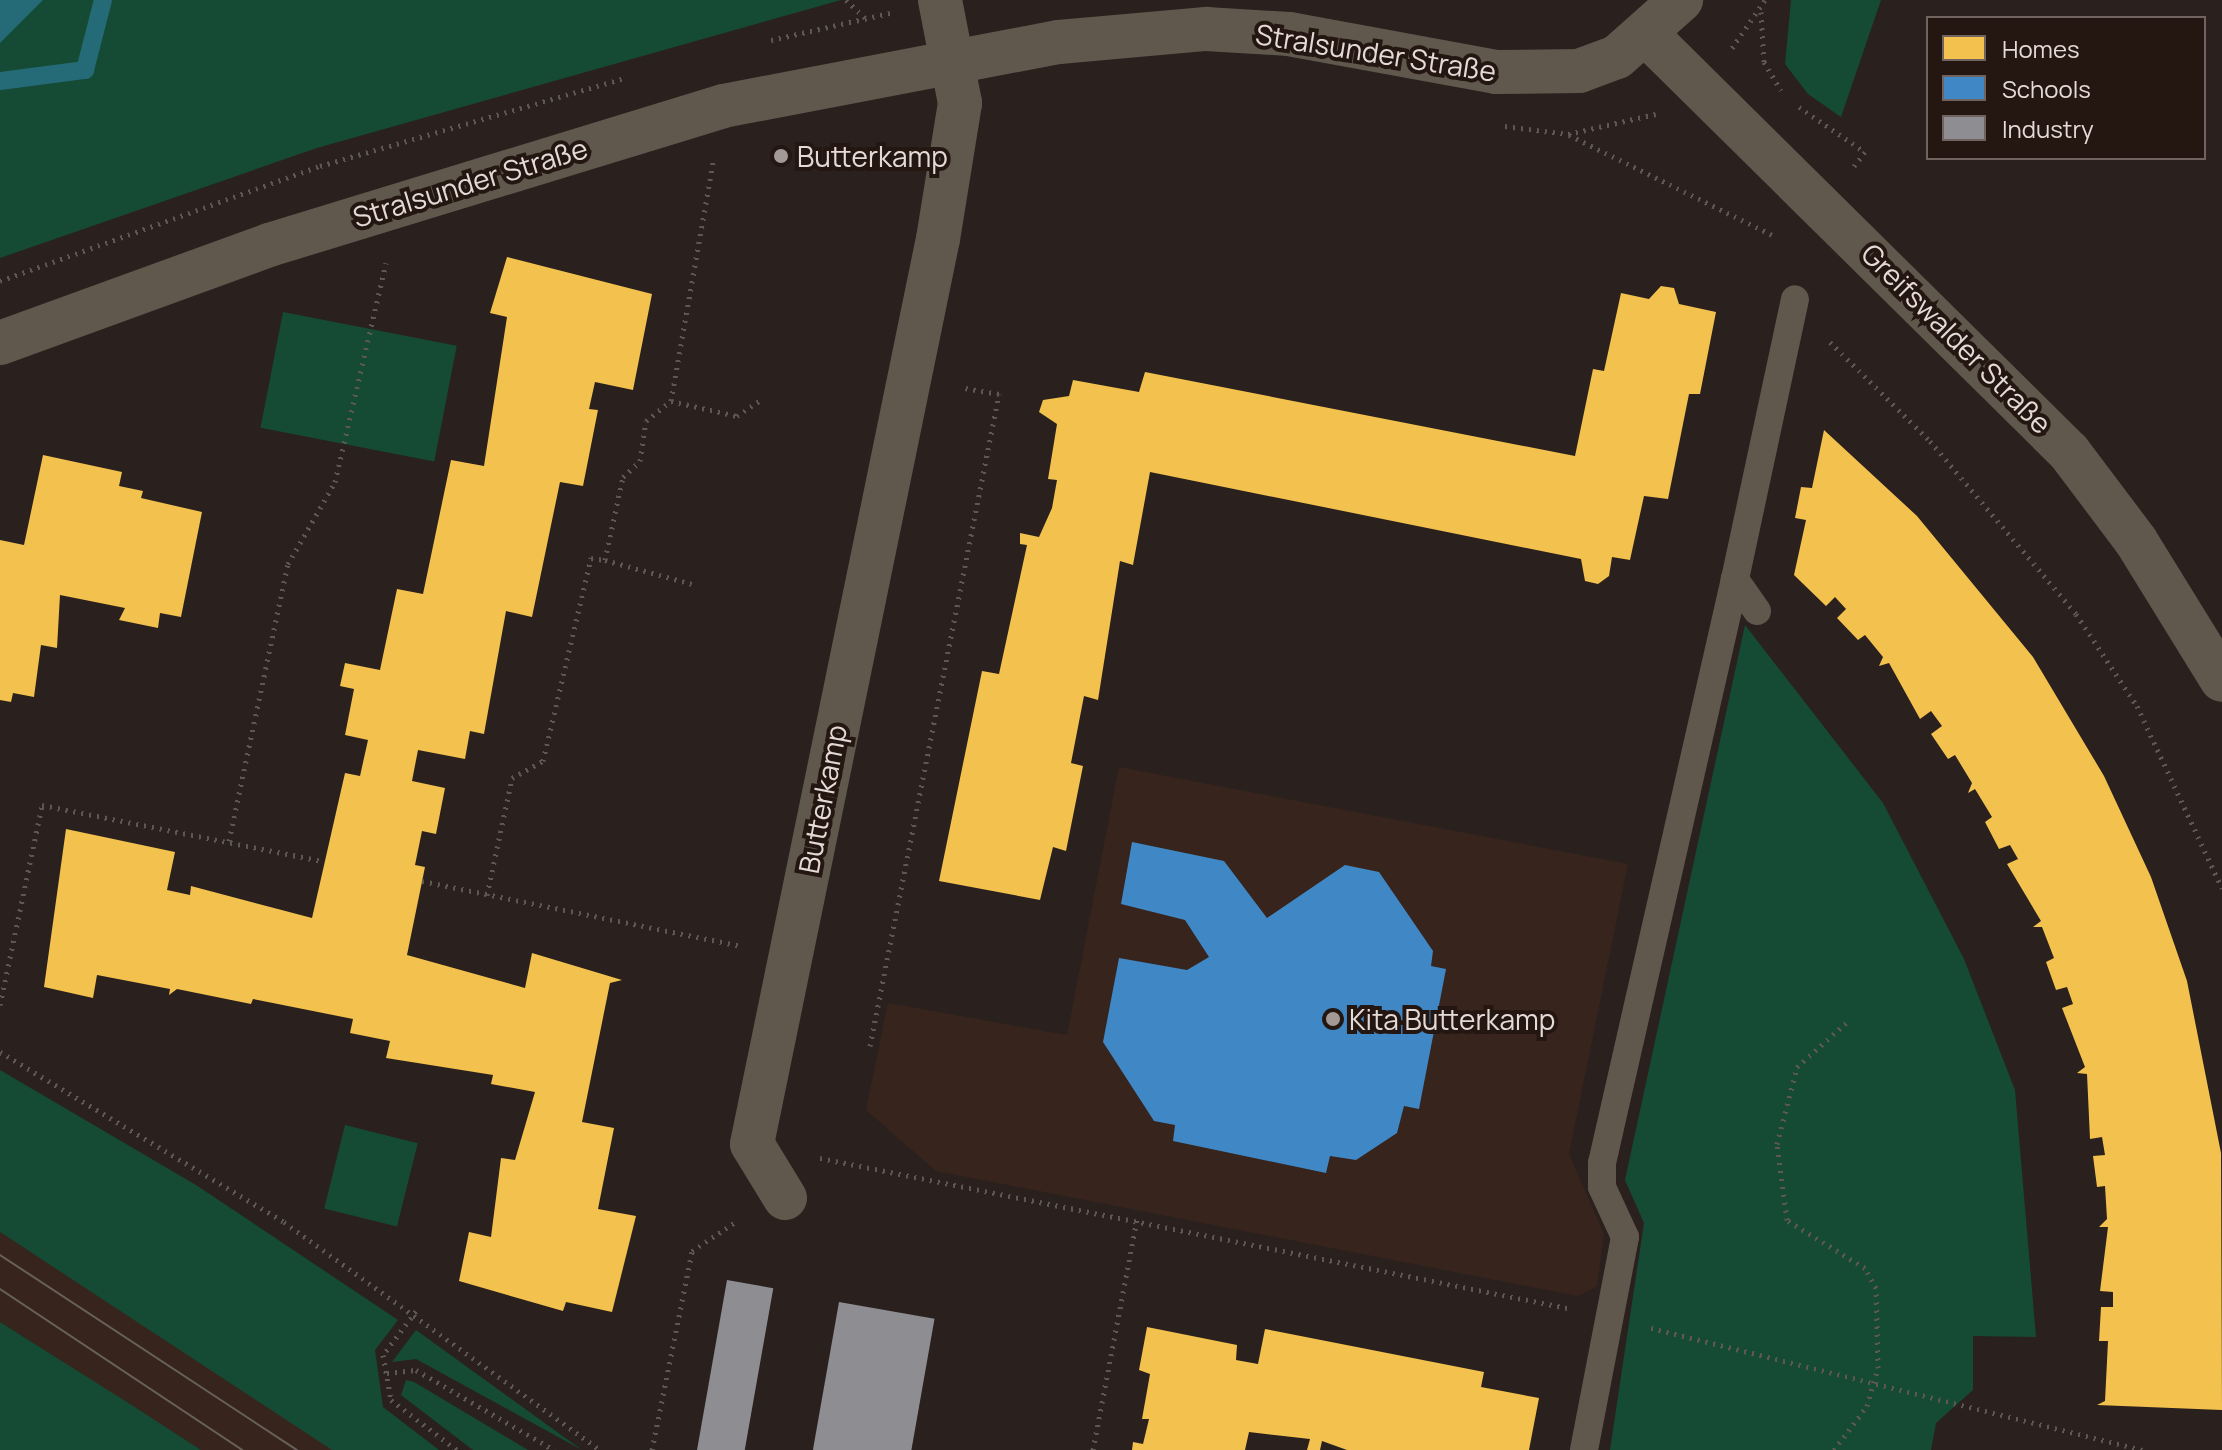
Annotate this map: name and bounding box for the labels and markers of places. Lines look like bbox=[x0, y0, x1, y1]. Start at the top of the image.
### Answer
place label: Butterkamp bbox=[797, 139, 948, 173]
marker: Butterkamp bbox=[772, 147, 790, 165]
place label: Kita Butterkamp bbox=[1349, 1002, 1555, 1036]
marker: Kita Butterkamp bbox=[1324, 1010, 1342, 1028]

